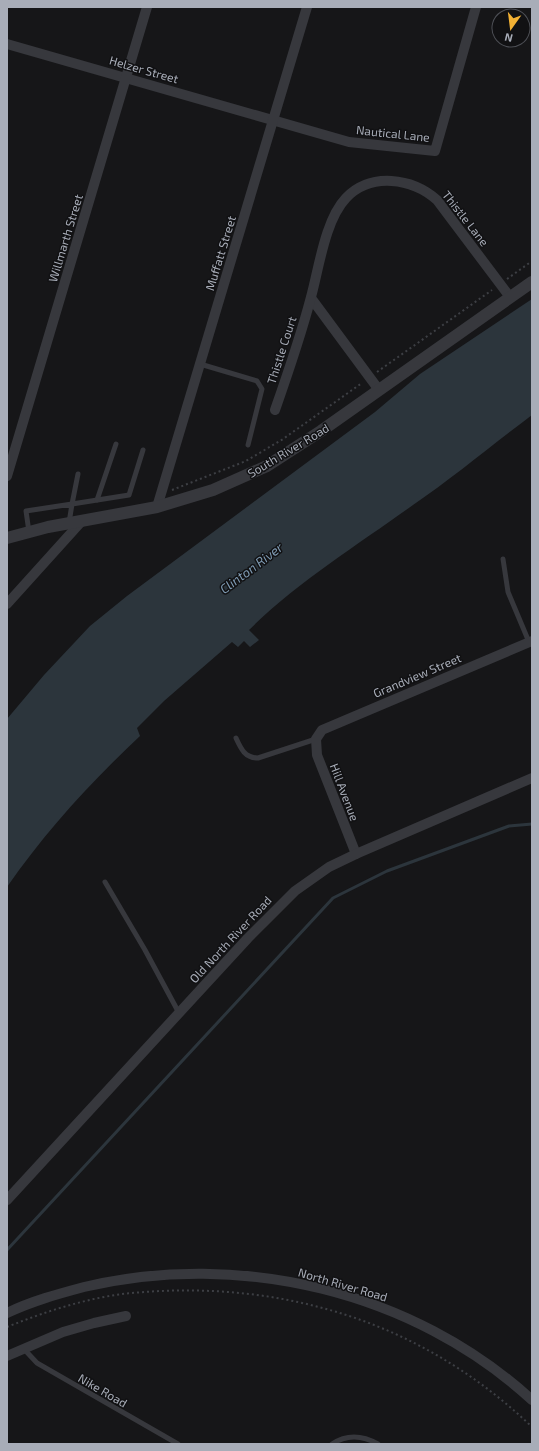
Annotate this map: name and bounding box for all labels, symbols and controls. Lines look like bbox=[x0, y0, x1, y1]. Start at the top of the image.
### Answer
north arrow bbox=[491, 8, 531, 48]
text: N bbox=[503, 31, 514, 45]
street label: Helzer Street bbox=[108, 52, 181, 86]
street label: Nautical Lane bbox=[355, 122, 431, 144]
street label: Thistle Lane bbox=[440, 188, 492, 248]
street label: Willmarth Street bbox=[45, 192, 85, 284]
street label: Muffatt Street bbox=[202, 213, 238, 292]
street label: Thistle Court bbox=[264, 314, 299, 386]
street label: South River Road bbox=[245, 420, 331, 480]
water label: Clinton River bbox=[216, 539, 286, 597]
street label: Grandview Street bbox=[371, 650, 463, 700]
street label: Hill Avenue bbox=[328, 761, 362, 823]
street label: Old North River Road bbox=[186, 893, 274, 985]
street label: North River Road bbox=[297, 1265, 389, 1303]
street label: Nike Road bbox=[76, 1370, 130, 1410]

